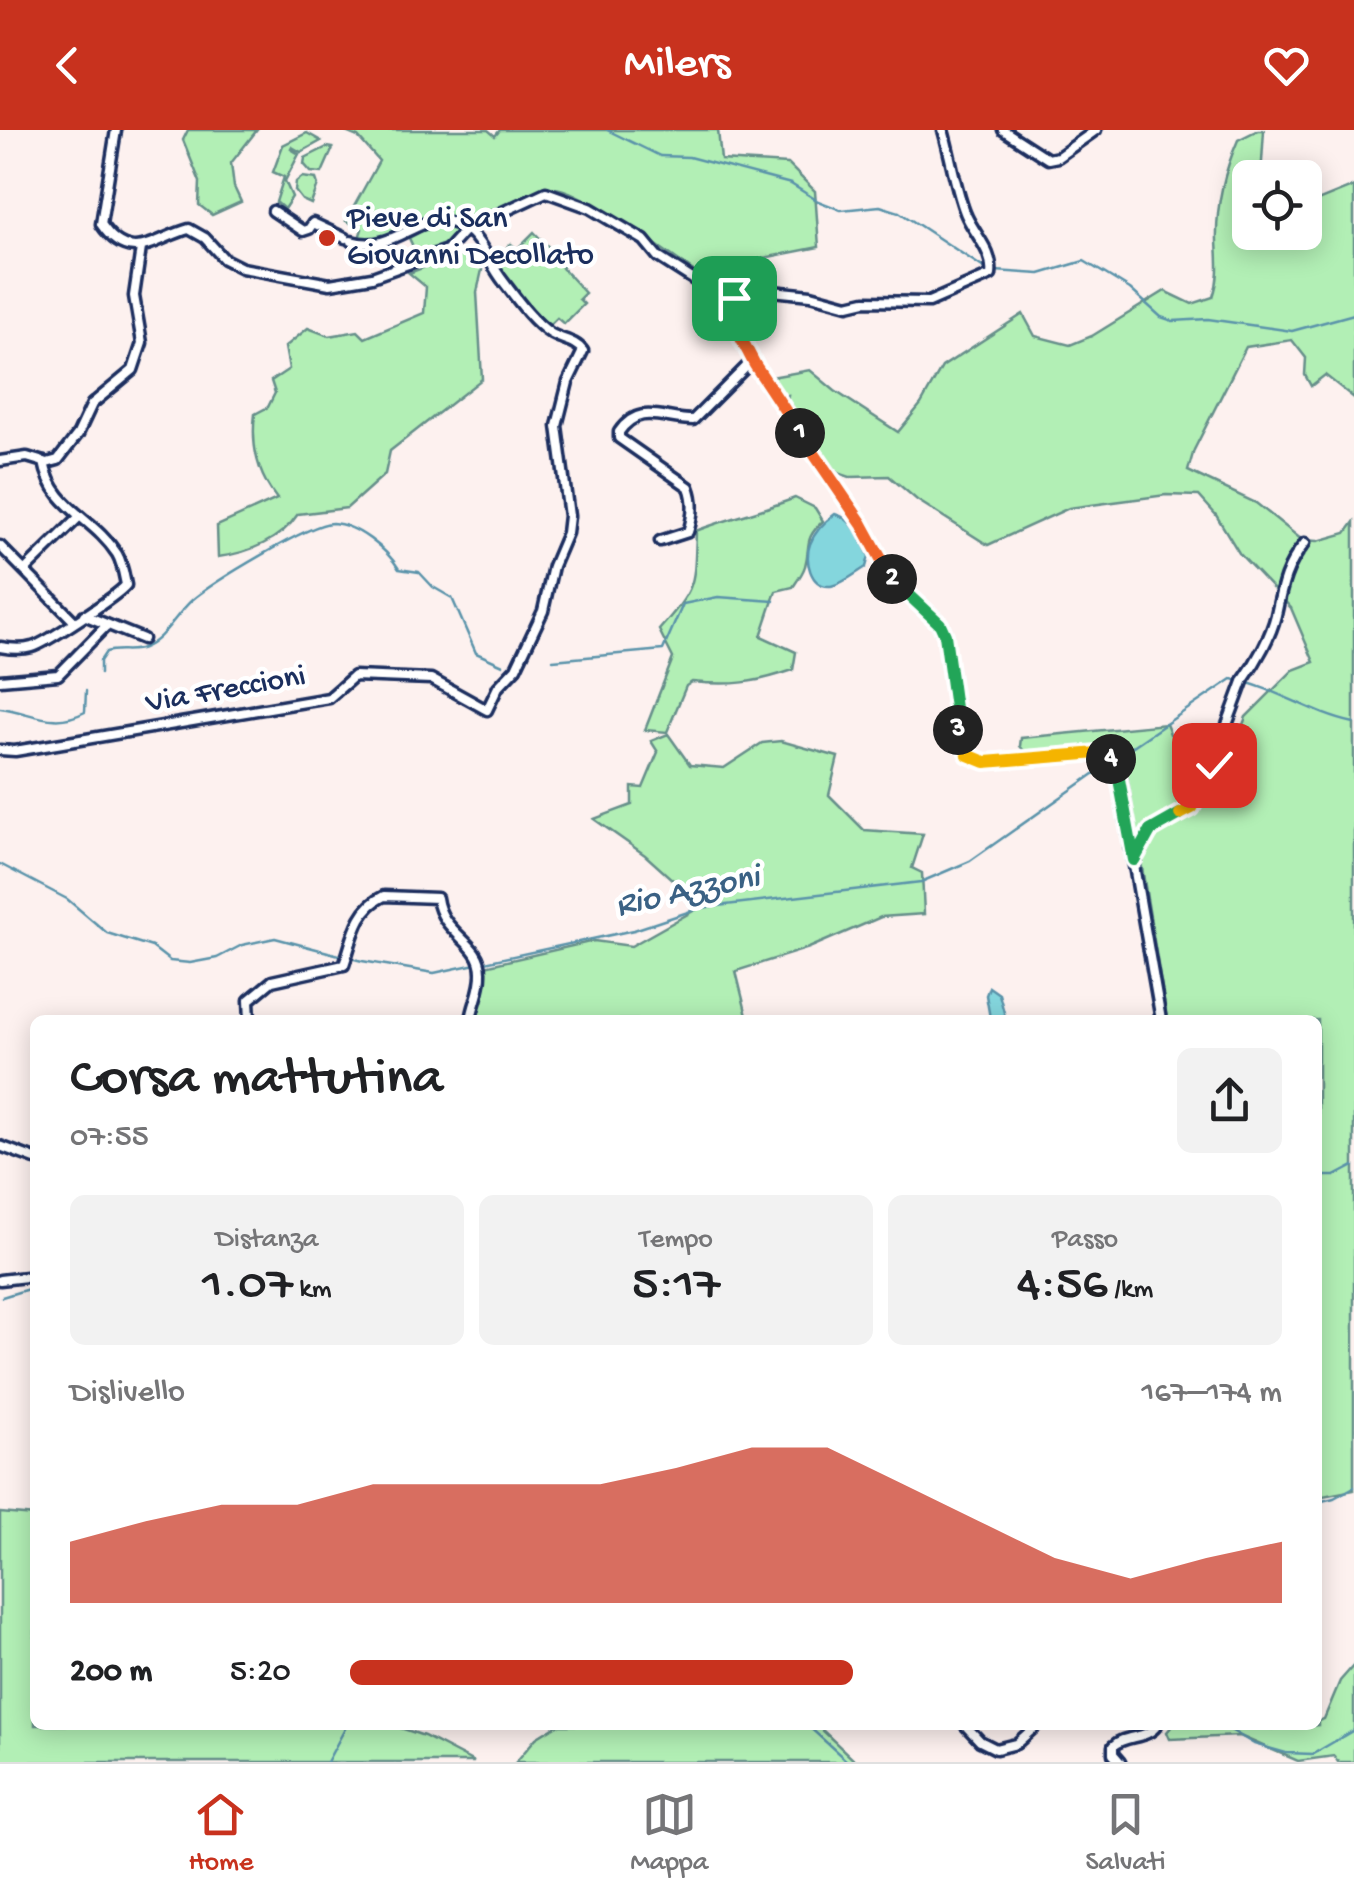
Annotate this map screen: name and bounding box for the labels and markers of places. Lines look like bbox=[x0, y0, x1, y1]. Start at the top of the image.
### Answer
place label: Pieve di San Giovanni Decollato bbox=[346, 201, 594, 276]
marker: Pieve di San Giovanni Decollato bbox=[316, 227, 338, 249]
pin bbox=[692, 256, 777, 341]
pin: 1 bbox=[775, 408, 825, 458]
pin: 2 bbox=[867, 554, 917, 604]
pin: 3 bbox=[933, 705, 983, 755]
pin bbox=[1172, 723, 1257, 808]
pin: 4 bbox=[1086, 734, 1136, 784]

